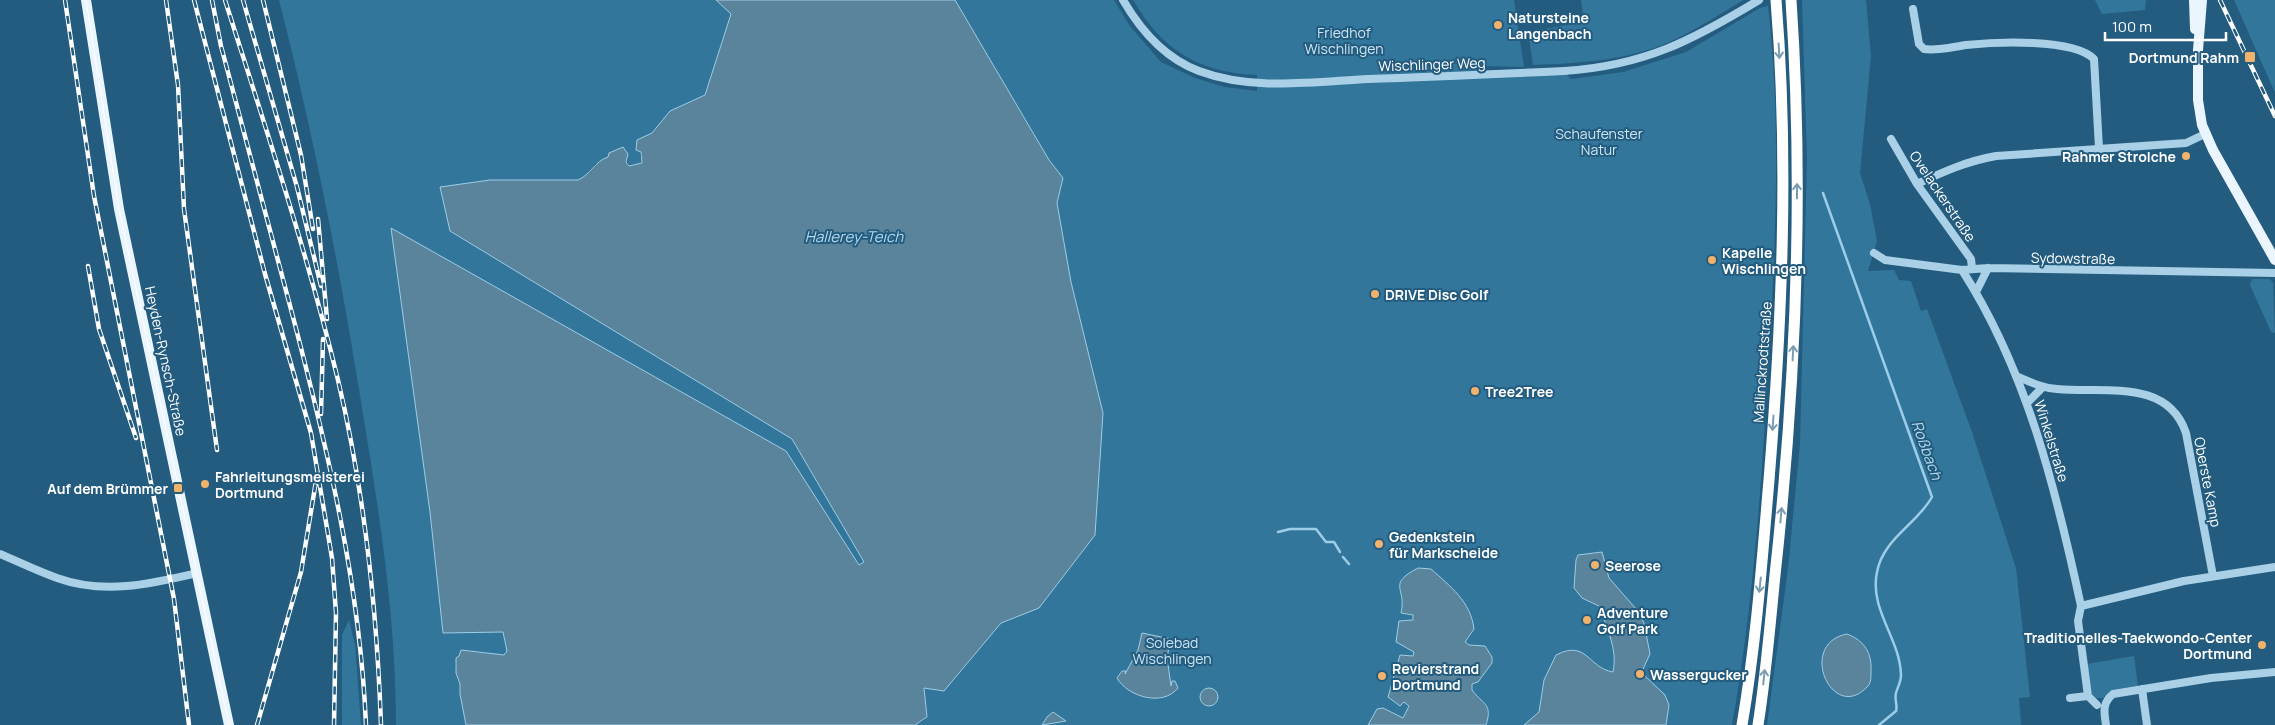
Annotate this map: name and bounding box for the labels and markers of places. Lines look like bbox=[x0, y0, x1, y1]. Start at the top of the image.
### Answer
place label: Natursteine Langenbach bbox=[1508, 8, 1591, 43]
marker: Natursteine Langenbach bbox=[1492, 19, 1504, 31]
place label: Dortmund Rahm bbox=[2129, 48, 2239, 67]
marker: Dortmund Rahm bbox=[2243, 50, 2257, 64]
place label: Rahmer Strolche bbox=[2062, 147, 2176, 166]
marker: Rahmer Strolche bbox=[2180, 150, 2192, 162]
place label: Kapelle Wischlingen bbox=[1722, 243, 1806, 278]
marker: Kapelle Wischlingen bbox=[1706, 254, 1718, 266]
place label: DRIVE Disc Golf bbox=[1385, 285, 1489, 304]
marker: DRIVE Disc Golf bbox=[1369, 288, 1381, 300]
place label: Tree2Tree bbox=[1485, 382, 1554, 401]
marker: Tree2Tree bbox=[1469, 385, 1481, 397]
place label: Fahrleitungsmeisterei Dortmund bbox=[215, 467, 365, 502]
marker: Fahrleitungsmeisterei Dortmund bbox=[199, 478, 211, 490]
place label: Auf dem Brümmer bbox=[47, 479, 168, 498]
marker: Auf dem Brümmer bbox=[172, 482, 184, 494]
place label: Gedenkstein für Markscheide bbox=[1389, 527, 1498, 562]
marker: Gedenkstein für Markscheide bbox=[1373, 538, 1385, 550]
place label: Seerose bbox=[1605, 556, 1661, 575]
marker: Seerose bbox=[1589, 559, 1601, 571]
place label: Adventure Golf Park bbox=[1597, 603, 1668, 638]
marker: Adventure Golf Park bbox=[1581, 614, 1593, 626]
place label: Traditionelles-Taekwondo-Center Dortmund bbox=[2024, 628, 2252, 663]
marker: Traditionelles-Taekwondo-Center Dortmund bbox=[2256, 639, 2268, 651]
place label: Revierstrand Dortmund bbox=[1392, 659, 1479, 694]
place label: Wassergucker bbox=[1650, 665, 1747, 684]
marker: Wassergucker bbox=[1634, 668, 1646, 680]
marker: Revierstrand Dortmund bbox=[1376, 670, 1388, 682]

